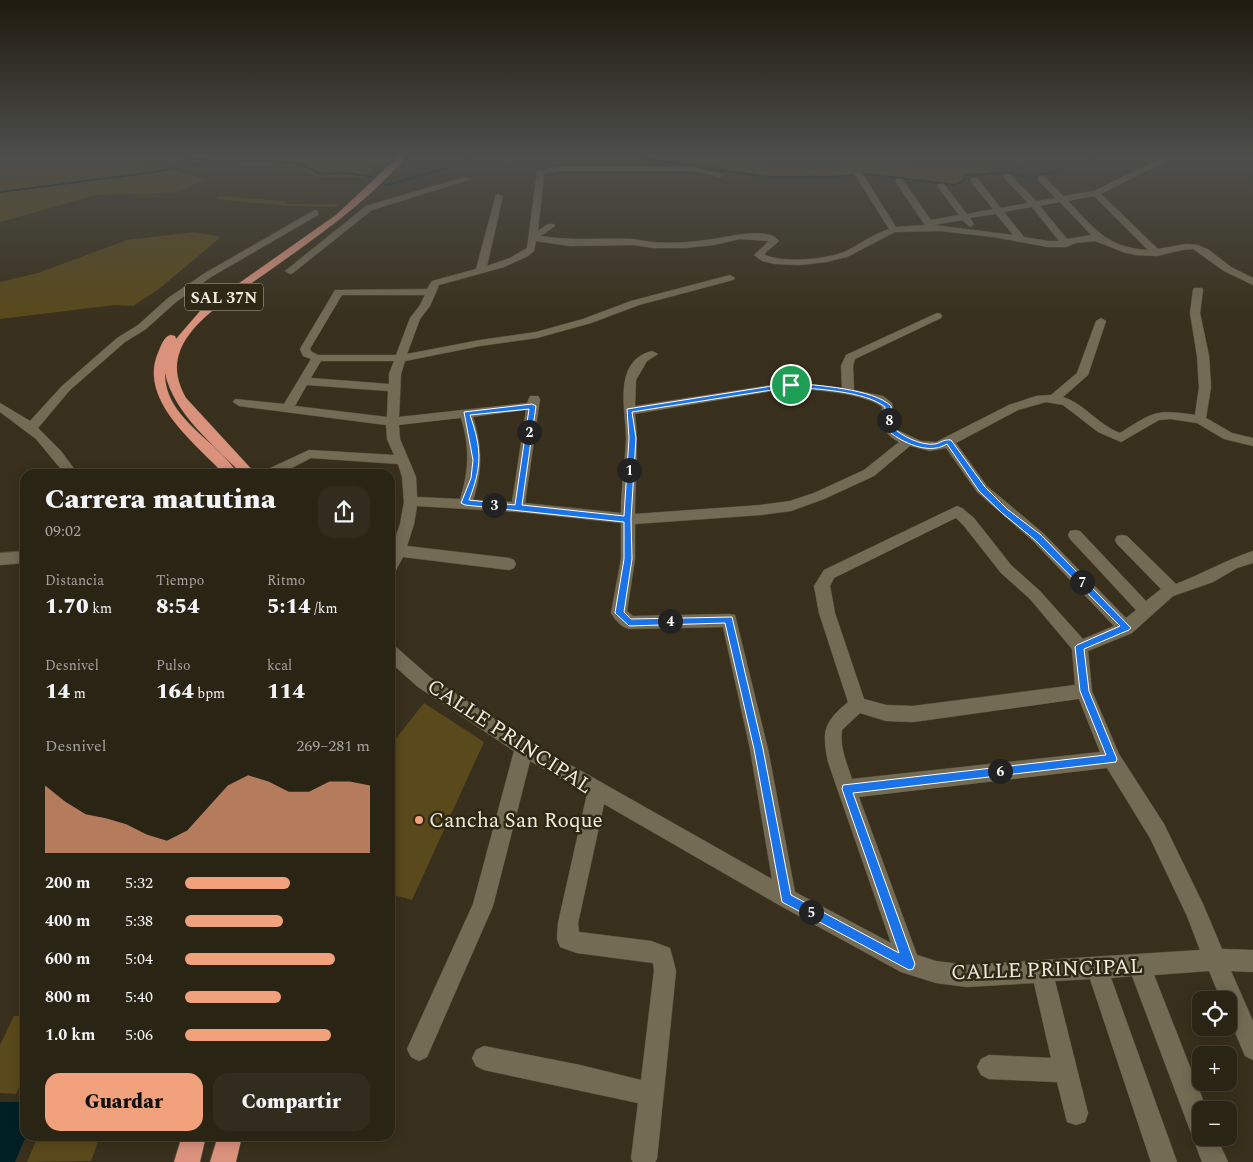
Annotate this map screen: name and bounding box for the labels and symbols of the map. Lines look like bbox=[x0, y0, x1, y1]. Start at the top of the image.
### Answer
road number: SAL 37N bbox=[185, 284, 263, 310]
pin bbox=[770, 364, 812, 406]
pin: 8 bbox=[876, 408, 902, 432]
pin: 2 bbox=[516, 420, 542, 444]
pin: 1 bbox=[616, 458, 642, 482]
pin: 3 bbox=[482, 492, 506, 518]
pin: 7 bbox=[1070, 570, 1094, 594]
pin: 4 bbox=[658, 608, 682, 634]
street label: CALLE PRINCIPAL bbox=[420, 671, 599, 803]
pin: 6 bbox=[988, 758, 1012, 784]
place label: Cancha San Roque bbox=[429, 805, 603, 837]
marker: Cancha San Roque bbox=[413, 814, 425, 826]
pin: 5 bbox=[798, 900, 824, 924]
street label: CALLE PRINCIPAL bbox=[950, 951, 1144, 989]

